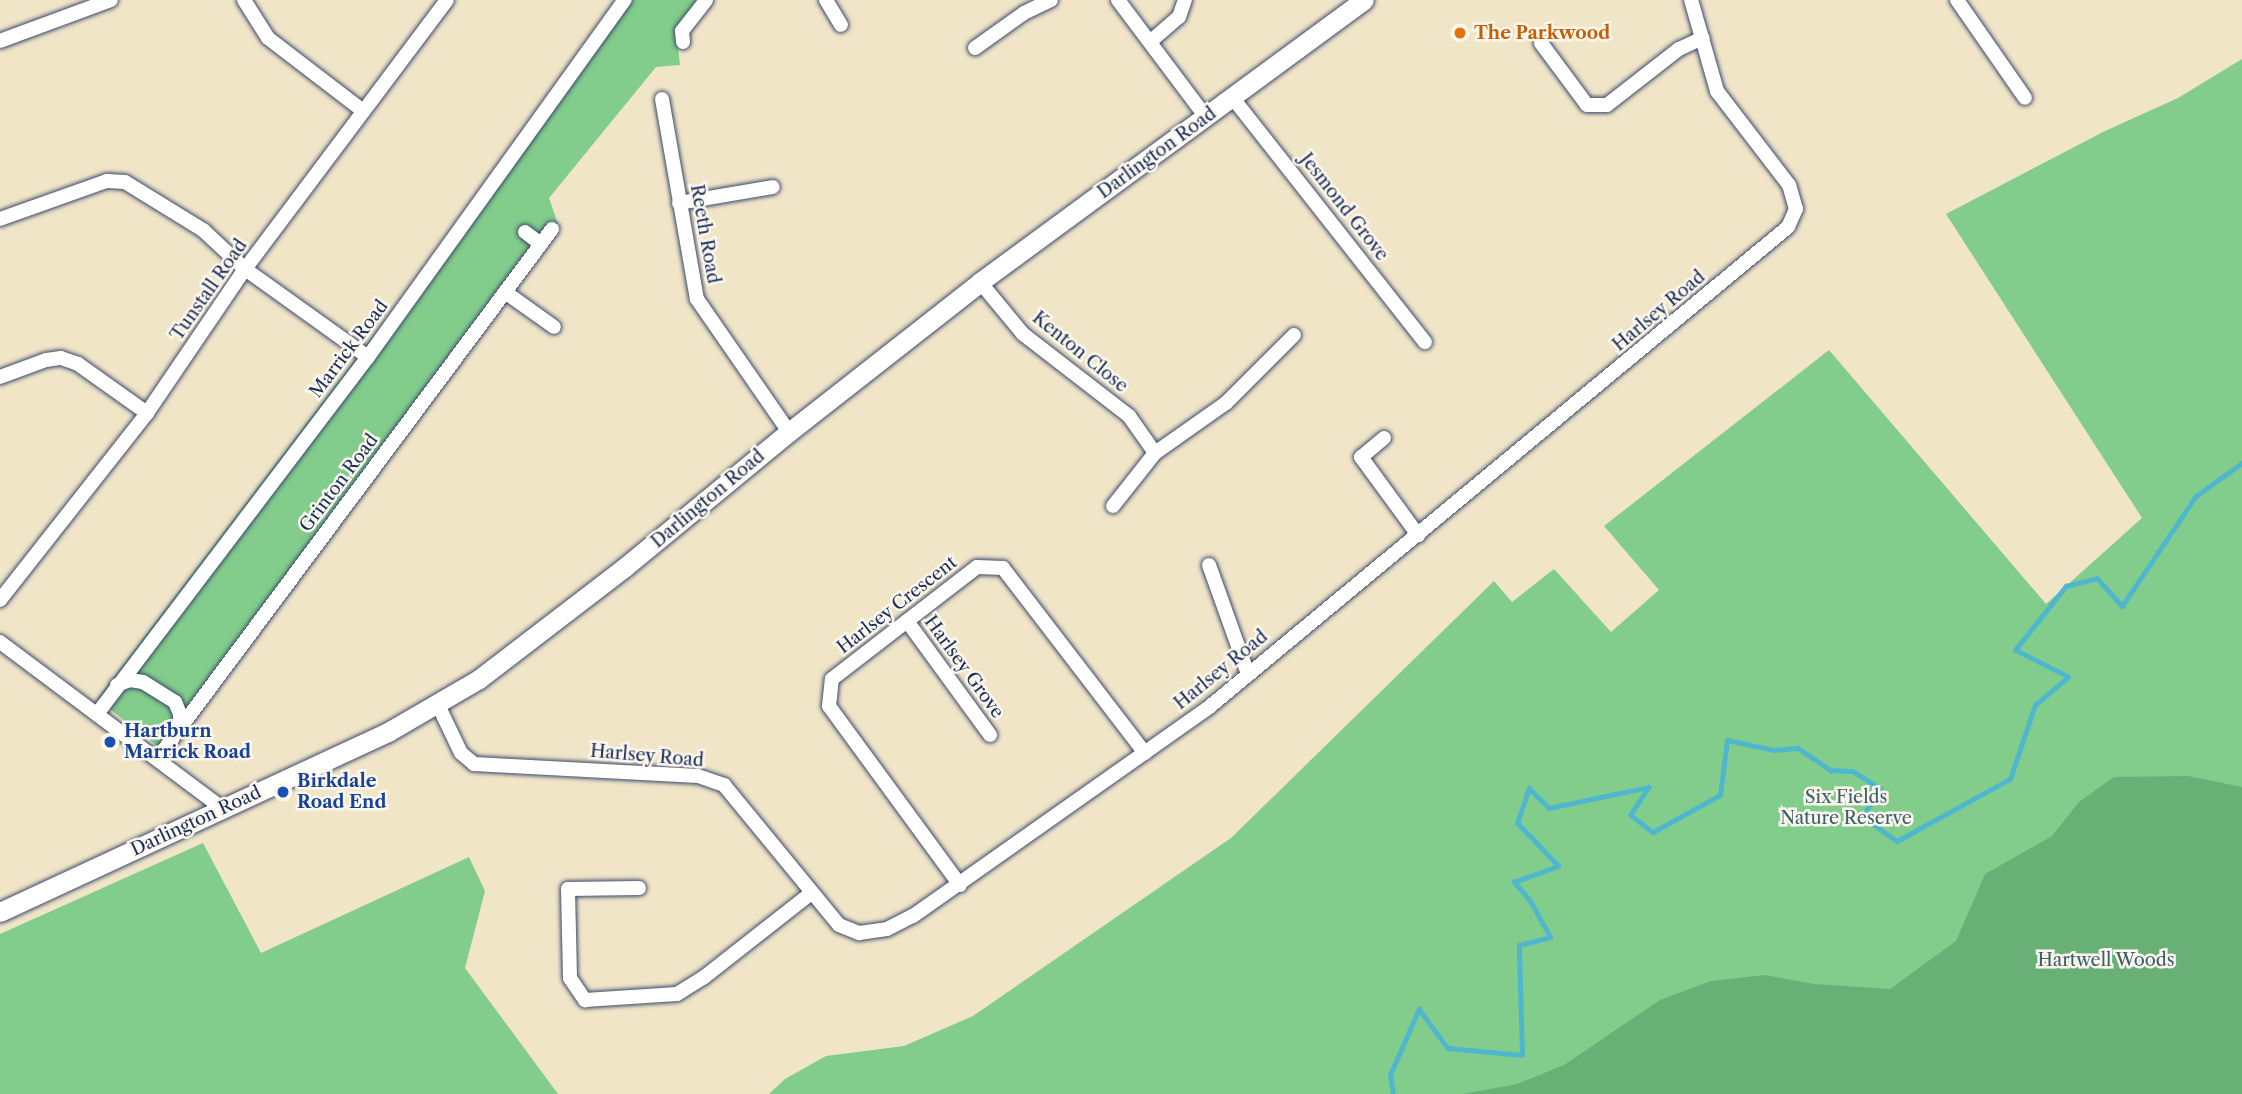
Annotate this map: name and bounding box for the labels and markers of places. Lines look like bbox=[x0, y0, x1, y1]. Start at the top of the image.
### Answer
place label: The Parkwood bbox=[1474, 22, 1610, 44]
marker: The Parkwood bbox=[1452, 25, 1468, 41]
place label: Hartburn Marrick Road bbox=[124, 721, 251, 764]
marker: Hartburn Marrick Road bbox=[102, 734, 118, 750]
place label: Birkdale Road End bbox=[297, 771, 386, 814]
marker: Birkdale Road End bbox=[275, 784, 291, 800]

